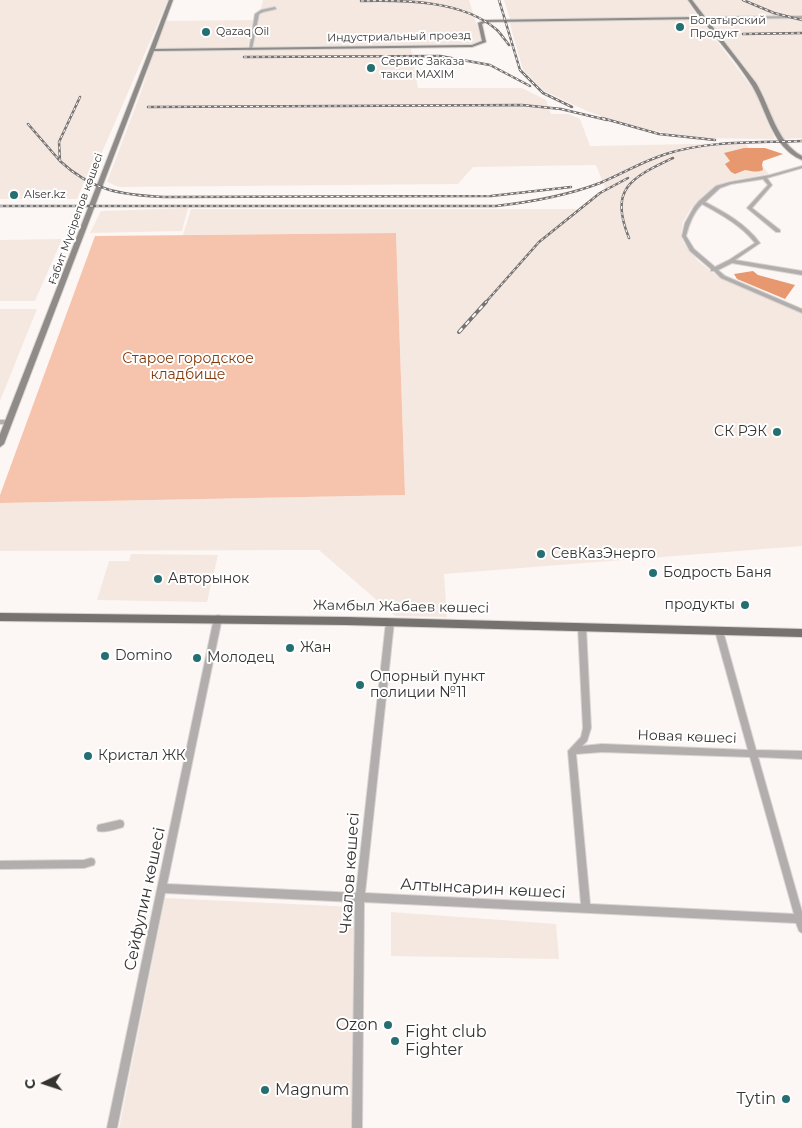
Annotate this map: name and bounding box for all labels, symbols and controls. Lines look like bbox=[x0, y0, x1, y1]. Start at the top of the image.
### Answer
place label: Богатырский Продукт bbox=[690, 14, 766, 40]
marker: Богатырский Продукт bbox=[674, 21, 686, 33]
place label: Qazaq Oil bbox=[216, 25, 269, 39]
marker: Qazaq Oil bbox=[200, 26, 212, 38]
street label: Индустриальный проезд bbox=[327, 29, 471, 45]
place label: Сервис Заказа такси MAXIM bbox=[381, 55, 465, 81]
marker: Сервис Заказа такси MAXIM bbox=[365, 62, 377, 74]
street label: Ғабит Мүсірепов көшесі bbox=[46, 151, 106, 287]
place label: Alser.kz bbox=[24, 188, 66, 202]
marker: Alser.kz bbox=[8, 189, 20, 201]
park label: Старое городское кладбище bbox=[122, 351, 254, 384]
place label: СК РЭК bbox=[714, 424, 767, 440]
marker: СК РЭК bbox=[771, 426, 783, 438]
place label: СевКазЭнерго bbox=[551, 546, 656, 562]
marker: СевКазЭнерго bbox=[535, 548, 547, 560]
place label: Бодрость Баня bbox=[663, 565, 772, 581]
marker: Бодрость Баня bbox=[647, 567, 659, 579]
place label: Авторынок bbox=[168, 571, 249, 587]
marker: Авторынок bbox=[152, 573, 164, 585]
street label: Жамбыл Жабаев көшесі bbox=[313, 597, 489, 617]
place label: продукты bbox=[665, 597, 735, 613]
marker: продукты bbox=[739, 599, 751, 611]
place label: Жан bbox=[300, 640, 332, 656]
marker: Жан bbox=[284, 642, 296, 654]
place label: Domino bbox=[115, 648, 172, 664]
marker: Domino bbox=[99, 650, 111, 662]
place label: Молодец bbox=[207, 650, 274, 666]
marker: Молодец bbox=[191, 652, 203, 664]
place label: Опорный пункт полиции №11 bbox=[370, 669, 485, 702]
marker: Опорный пункт полиции №11 bbox=[354, 679, 366, 691]
street label: Новая көшесі bbox=[637, 727, 737, 747]
place label: Кристал ЖК bbox=[98, 748, 186, 764]
marker: Кристал ЖК bbox=[82, 750, 94, 762]
street label: Чкалов көшесі bbox=[336, 812, 364, 934]
street label: Сейфулин көшесі bbox=[120, 825, 170, 973]
street label: Алтынсарин көшесі bbox=[400, 875, 566, 903]
place label: Ozon bbox=[336, 1015, 378, 1035]
marker: Ozon bbox=[382, 1019, 394, 1031]
place label: Fight club Fighter bbox=[405, 1022, 487, 1060]
marker: Fight club Fighter bbox=[389, 1035, 401, 1047]
north arrow bbox=[20, 1058, 70, 1108]
text: С bbox=[21, 1078, 39, 1090]
place label: Magnum bbox=[275, 1080, 349, 1100]
marker: Magnum bbox=[259, 1084, 271, 1096]
place label: Tytin bbox=[736, 1089, 776, 1109]
marker: Tytin bbox=[780, 1093, 792, 1105]

